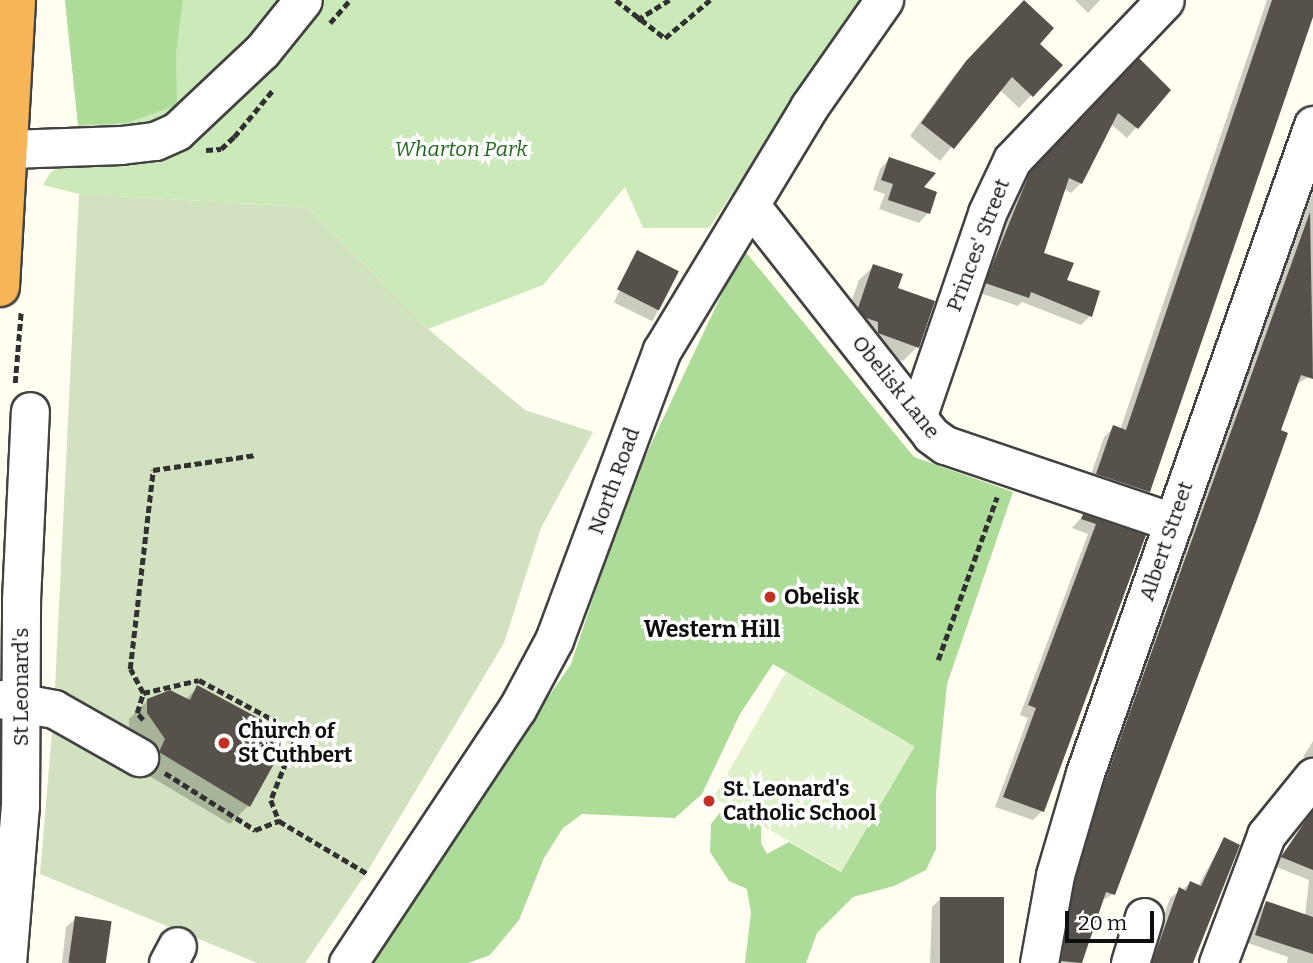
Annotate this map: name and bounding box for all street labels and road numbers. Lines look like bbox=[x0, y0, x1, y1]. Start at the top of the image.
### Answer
street label: Princes' Street bbox=[941, 175, 1015, 315]
street label: Obelisk Lane bbox=[847, 330, 945, 444]
street label: North Road bbox=[583, 424, 645, 538]
street label: Albert Street bbox=[1134, 478, 1198, 604]
street label: St Leonard's bbox=[8, 628, 34, 746]

